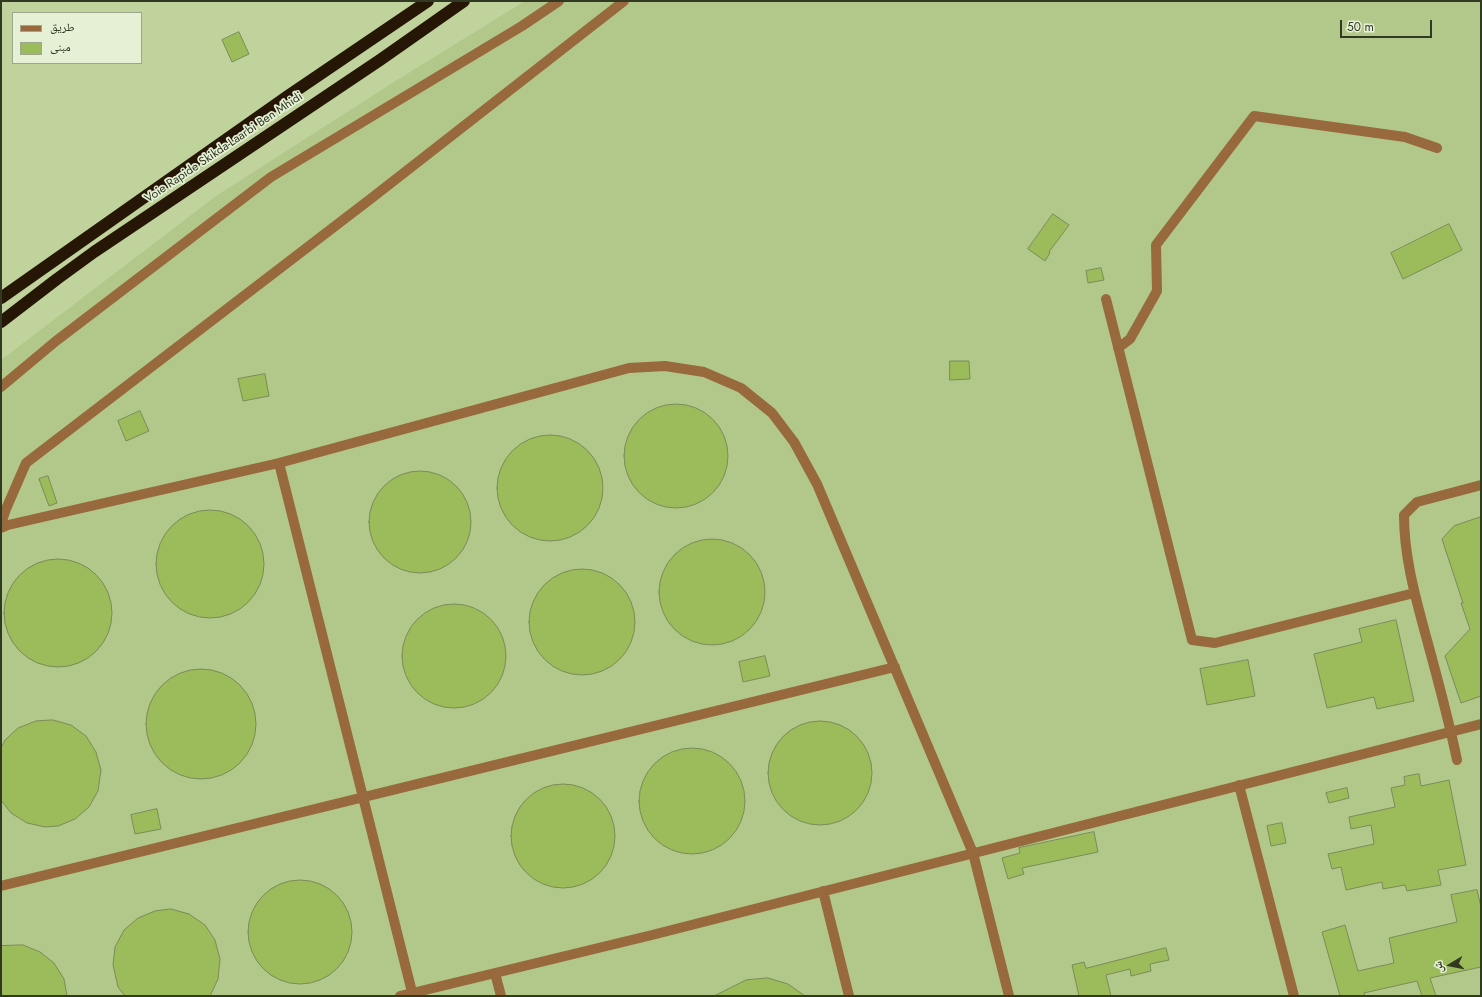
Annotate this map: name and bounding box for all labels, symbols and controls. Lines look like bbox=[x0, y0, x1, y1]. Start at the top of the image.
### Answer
legend bbox=[12, 12, 142, 64]
scale bar bbox=[1342, 12, 1434, 38]
text: طريق bbox=[50, 18, 75, 36]
text: 50 m bbox=[1347, 18, 1374, 36]
text: مبنى bbox=[50, 38, 71, 56]
street label: Voie Rapide Skikda-Laarbi Ben Mhidi bbox=[142, 90, 306, 206]
north arrow bbox=[1430, 945, 1470, 985]
text: ش bbox=[1429, 960, 1447, 974]

